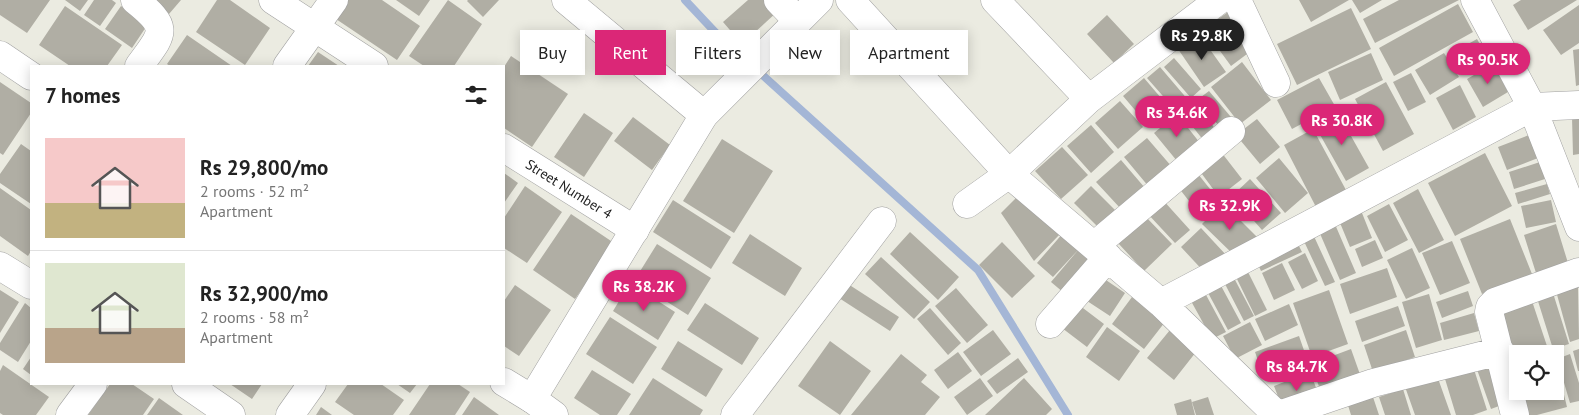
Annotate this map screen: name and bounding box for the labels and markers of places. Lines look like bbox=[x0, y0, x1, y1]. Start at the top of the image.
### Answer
pin: Rs 29.8K bbox=[1150, 18, 1254, 61]
pin: Rs 90.5K bbox=[1436, 42, 1540, 85]
pin: Rs 34.6K bbox=[1125, 96, 1229, 138]
pin: Rs 30.8K bbox=[1290, 104, 1394, 146]
pin: Rs 32.9K bbox=[1178, 188, 1282, 231]
pin: Rs 38.2K bbox=[592, 270, 696, 312]
pin: Rs 84.7K bbox=[1245, 350, 1349, 392]

